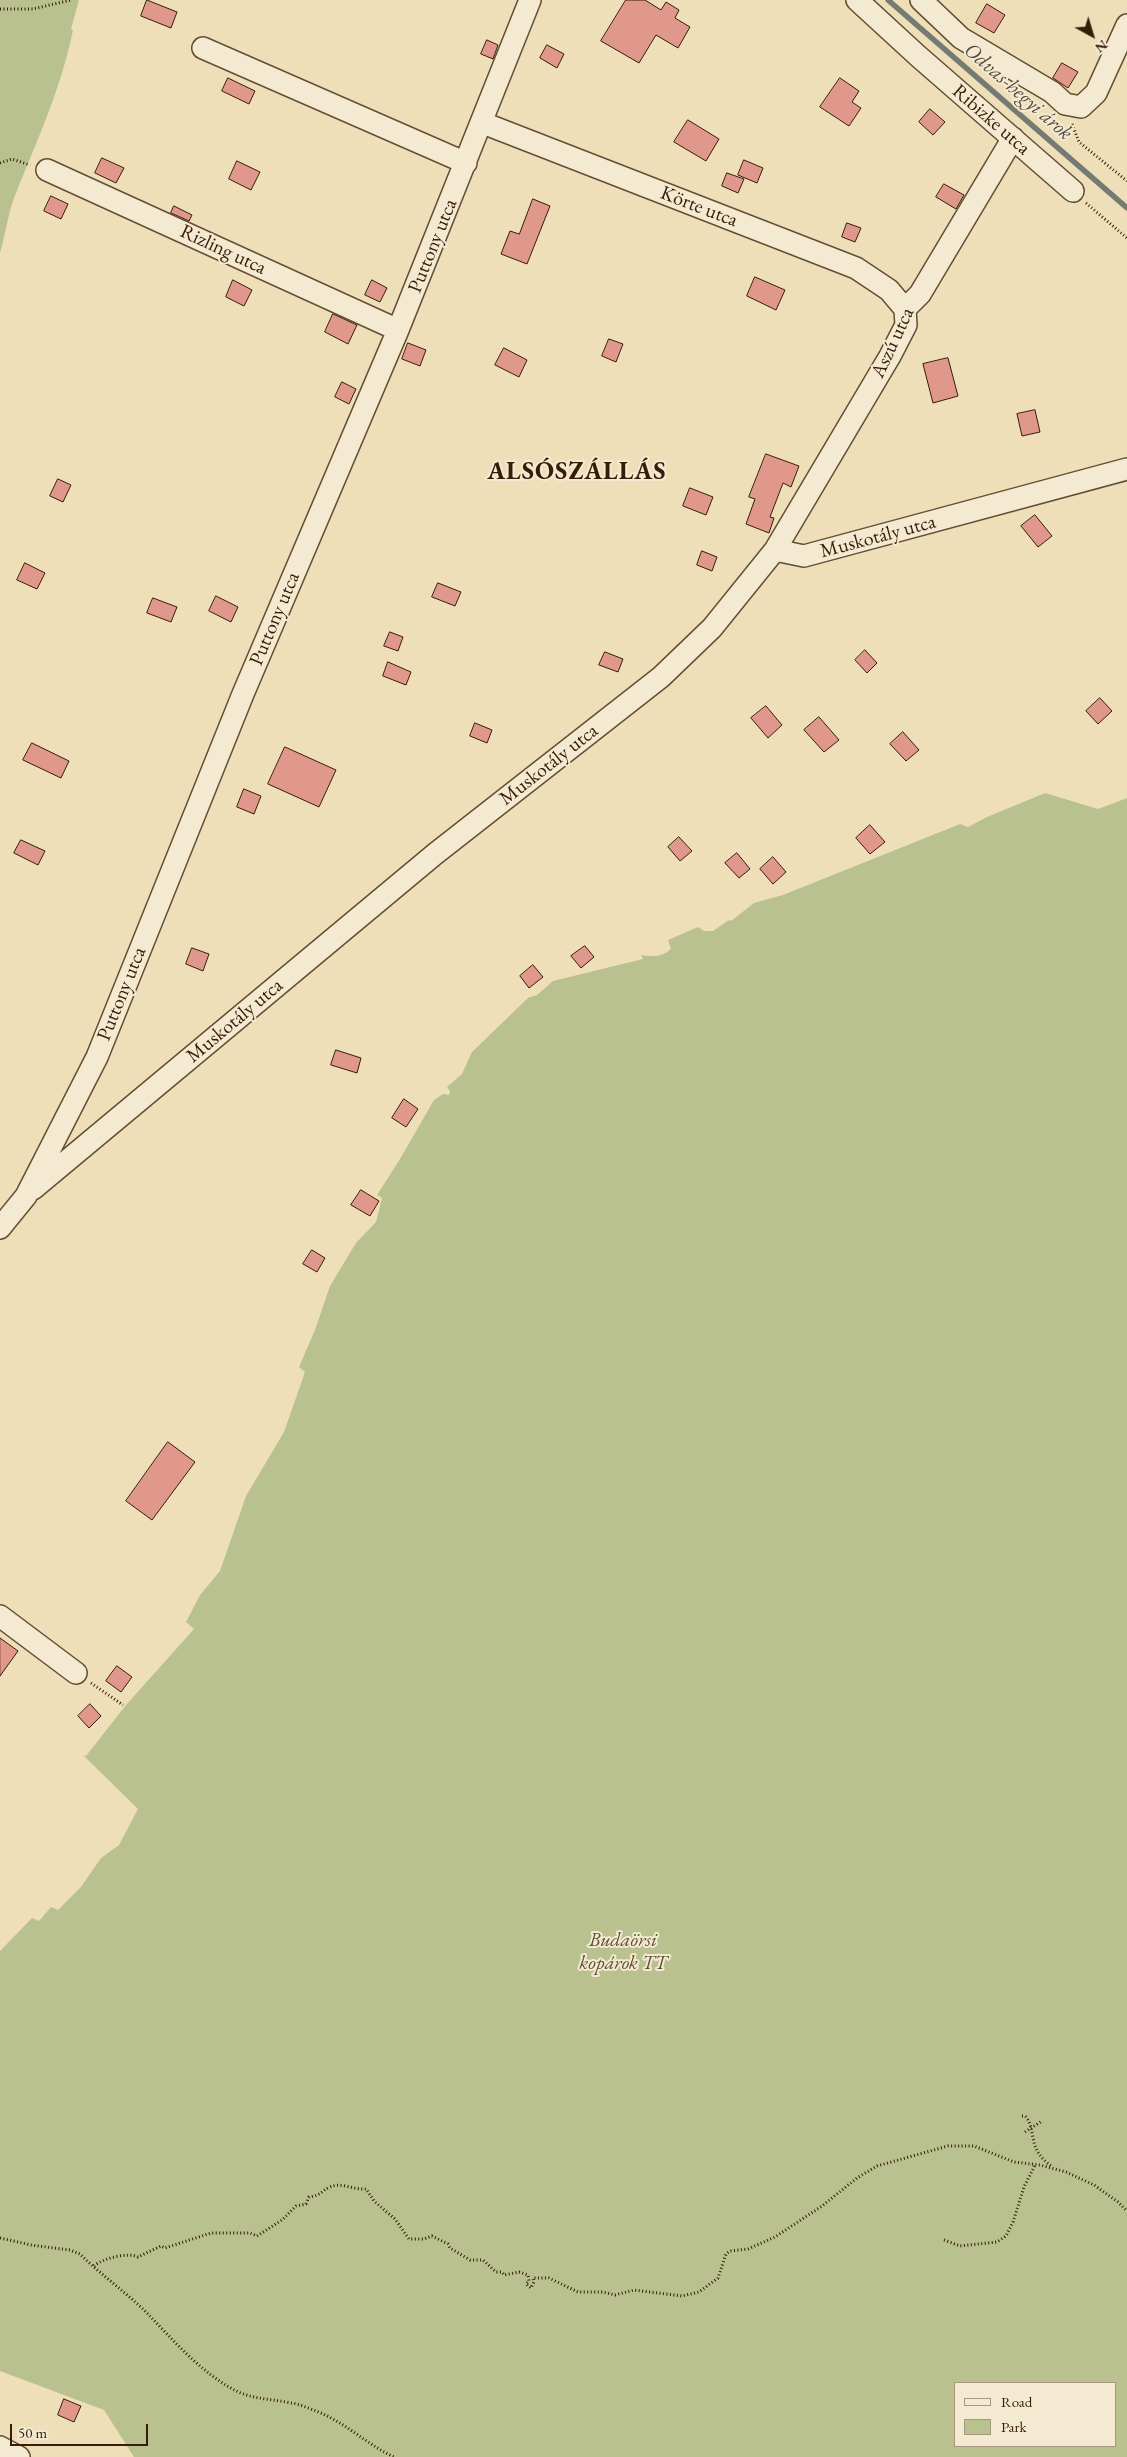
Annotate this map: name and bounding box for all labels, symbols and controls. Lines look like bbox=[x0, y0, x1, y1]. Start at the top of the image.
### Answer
north arrow bbox=[1067, 10, 1117, 60]
text: N bbox=[1091, 36, 1112, 57]
water label: Odvas-hegyi árok bbox=[959, 38, 1077, 146]
street label: Ribizke utca bbox=[947, 80, 1035, 160]
street label: Körte utca bbox=[657, 181, 741, 233]
street label: Puttony utca bbox=[403, 196, 463, 296]
street label: Rizling utca bbox=[176, 220, 270, 280]
street label: Aszú utca bbox=[866, 304, 920, 382]
district label: ALSÓSZÁLLÁS bbox=[486, 457, 668, 487]
street label: Muskotály utca bbox=[818, 510, 938, 564]
street label: Puttony utca bbox=[245, 569, 305, 669]
street label: Muskotály utca bbox=[495, 719, 603, 811]
street label: Puttony utca bbox=[92, 944, 152, 1044]
street label: Muskotály utca bbox=[182, 974, 288, 1068]
park label: Budaörsi kopárok TT bbox=[579, 1929, 667, 1976]
legend bbox=[954, 2382, 1117, 2447]
text: Road bbox=[1001, 2392, 1032, 2411]
scale bar bbox=[12, 2414, 150, 2446]
text: Park bbox=[1001, 2417, 1027, 2436]
text: 50 m bbox=[18, 2423, 47, 2442]

